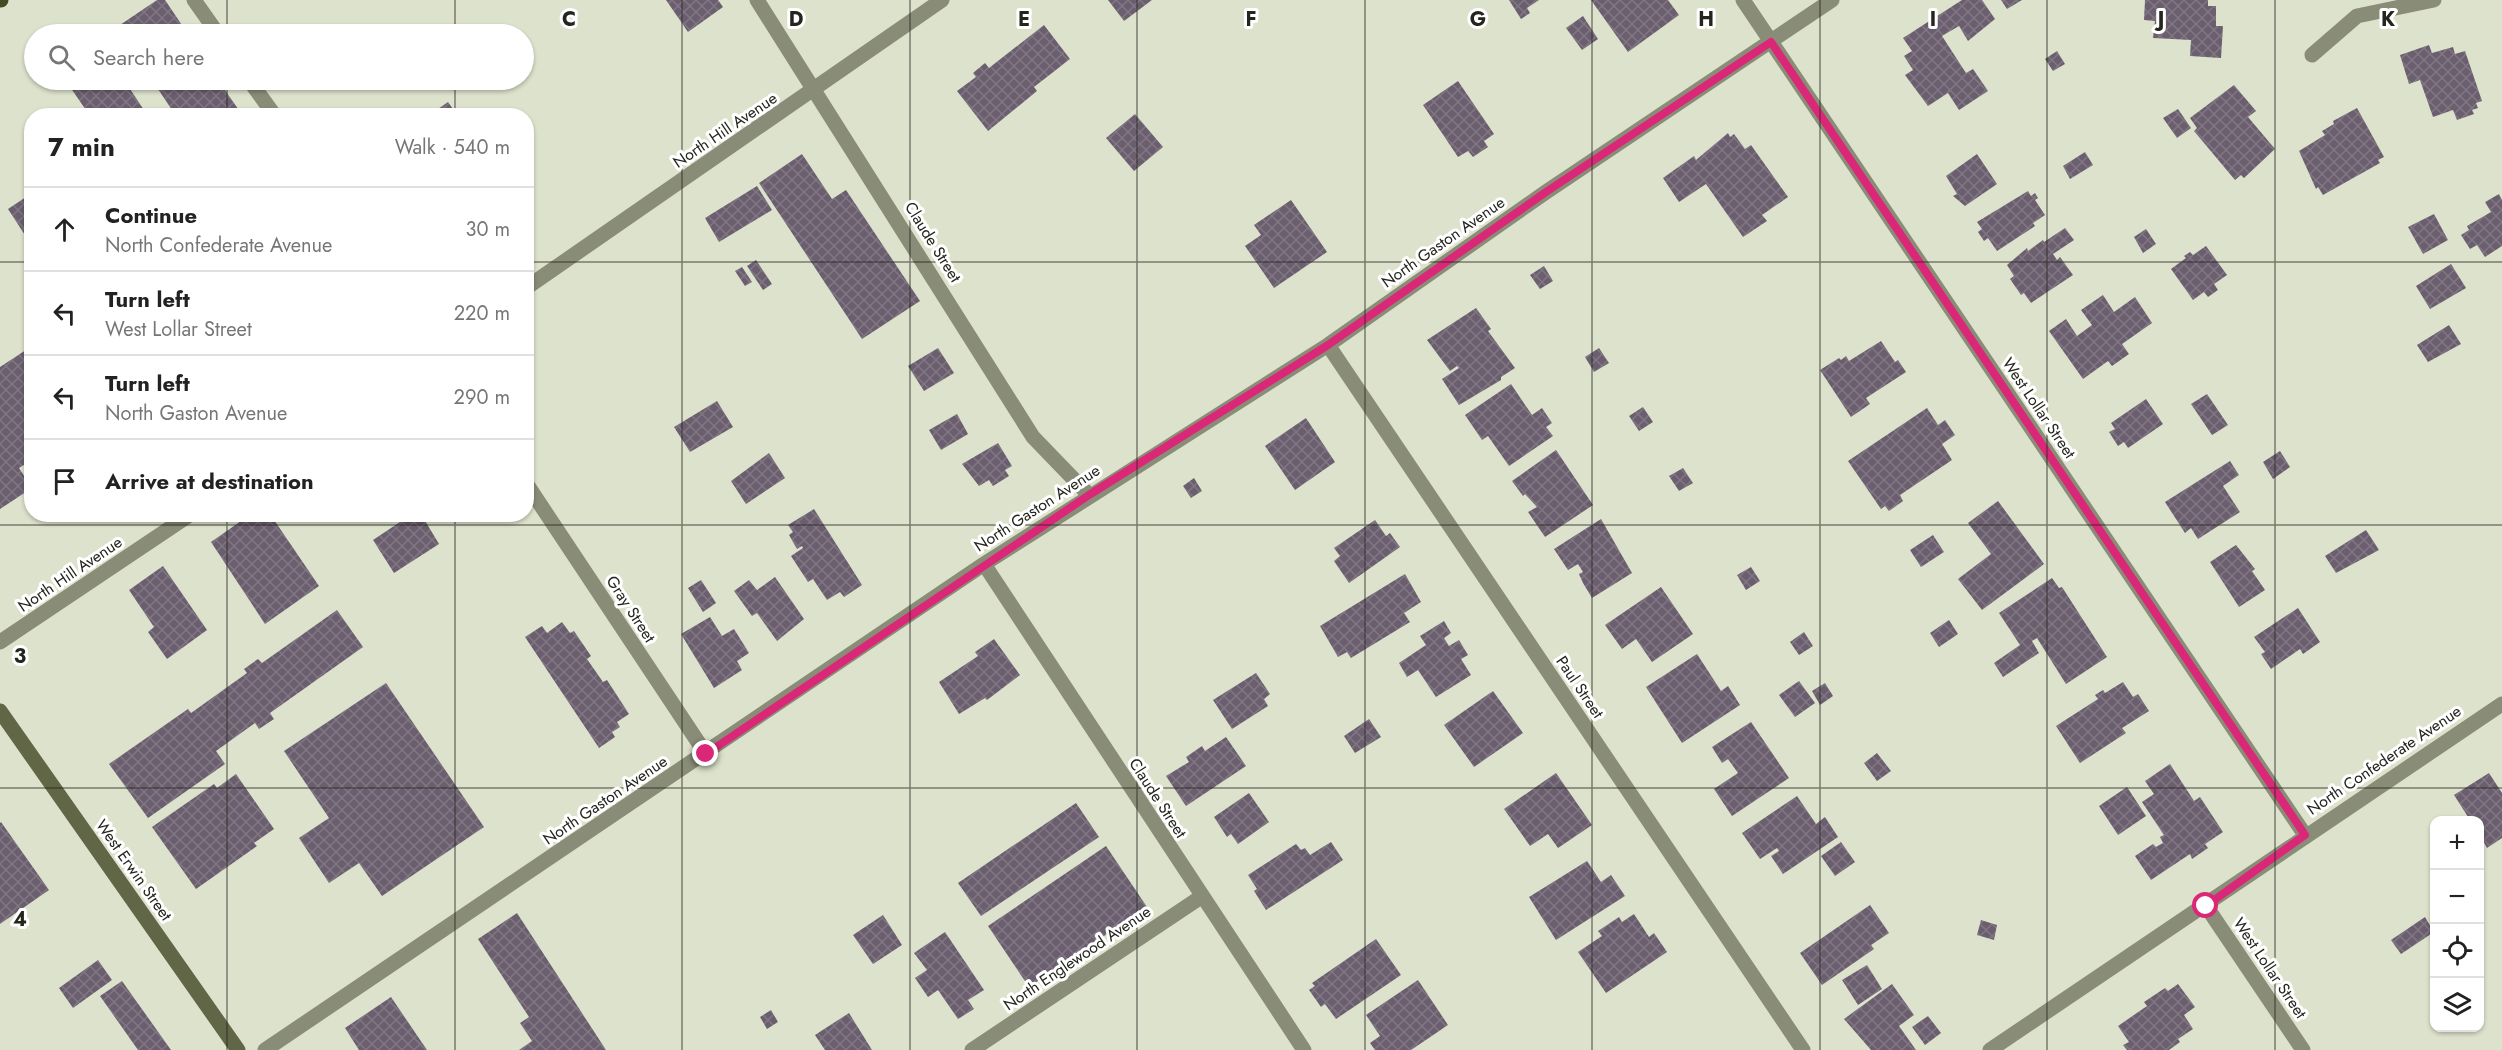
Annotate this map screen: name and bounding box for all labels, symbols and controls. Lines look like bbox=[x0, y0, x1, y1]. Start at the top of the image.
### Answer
text: C bbox=[562, 5, 576, 34]
text: D bbox=[789, 5, 803, 34]
text: E bbox=[1018, 5, 1030, 34]
text: F bbox=[1245, 5, 1257, 34]
text: G bbox=[1470, 5, 1486, 34]
text: H bbox=[1698, 5, 1714, 34]
text: I bbox=[1930, 5, 1936, 34]
text: J bbox=[2154, 5, 2164, 34]
text: K bbox=[2381, 5, 2395, 34]
search box bbox=[24, 24, 534, 90]
icon: search bbox=[45, 41, 78, 74]
text: Search here bbox=[93, 41, 204, 73]
street label: North Hill Avenue bbox=[668, 87, 782, 173]
text: 7 min bbox=[48, 128, 115, 166]
text: Walk · 540 m bbox=[395, 133, 510, 162]
street label: North Gaston Avenue bbox=[1377, 191, 1509, 293]
street label: Claude Street bbox=[899, 197, 967, 287]
text: Continue bbox=[105, 199, 197, 231]
icon: ahead bbox=[48, 213, 81, 246]
text: 30 m bbox=[465, 215, 510, 244]
text: North Confederate Avenue bbox=[105, 231, 332, 260]
text: Turn left bbox=[105, 283, 190, 315]
icon: left bbox=[48, 297, 81, 330]
text: 220 m bbox=[454, 299, 510, 328]
text: West Lollar Street bbox=[105, 315, 252, 344]
street label: West Lollar Street bbox=[1997, 353, 2081, 463]
text: Turn left bbox=[105, 367, 190, 399]
icon: left bbox=[48, 381, 81, 414]
text: 290 m bbox=[454, 383, 510, 412]
text: North Gaston Avenue bbox=[105, 399, 287, 428]
street label: North Gaston Avenue bbox=[970, 459, 1104, 557]
icon: arrive bbox=[48, 465, 81, 498]
text: Arrive at destination bbox=[105, 465, 314, 497]
street label: North Hill Avenue bbox=[13, 531, 127, 617]
street label: Gray Street bbox=[601, 571, 661, 647]
text: 3 bbox=[14, 642, 26, 671]
street label: Paul Street bbox=[1551, 651, 1609, 723]
street label: North Confederate Avenue bbox=[2302, 700, 2466, 820]
route end bbox=[692, 740, 718, 766]
street label: North Gaston Avenue bbox=[538, 750, 672, 850]
street label: Claude Street bbox=[1124, 754, 1193, 843]
street label: West Erwin Street bbox=[90, 815, 178, 925]
map controls bbox=[2430, 816, 2484, 1032]
button: + bbox=[2430, 816, 2484, 870]
button: − bbox=[2430, 870, 2484, 924]
route start bbox=[2192, 892, 2218, 918]
street label: North Englewood Avenue bbox=[999, 900, 1155, 1016]
text: 4 bbox=[13, 905, 27, 934]
street label: West Lollar Street bbox=[2228, 913, 2312, 1023]
button: locate bbox=[2430, 924, 2484, 978]
button: layers bbox=[2430, 978, 2484, 1032]

